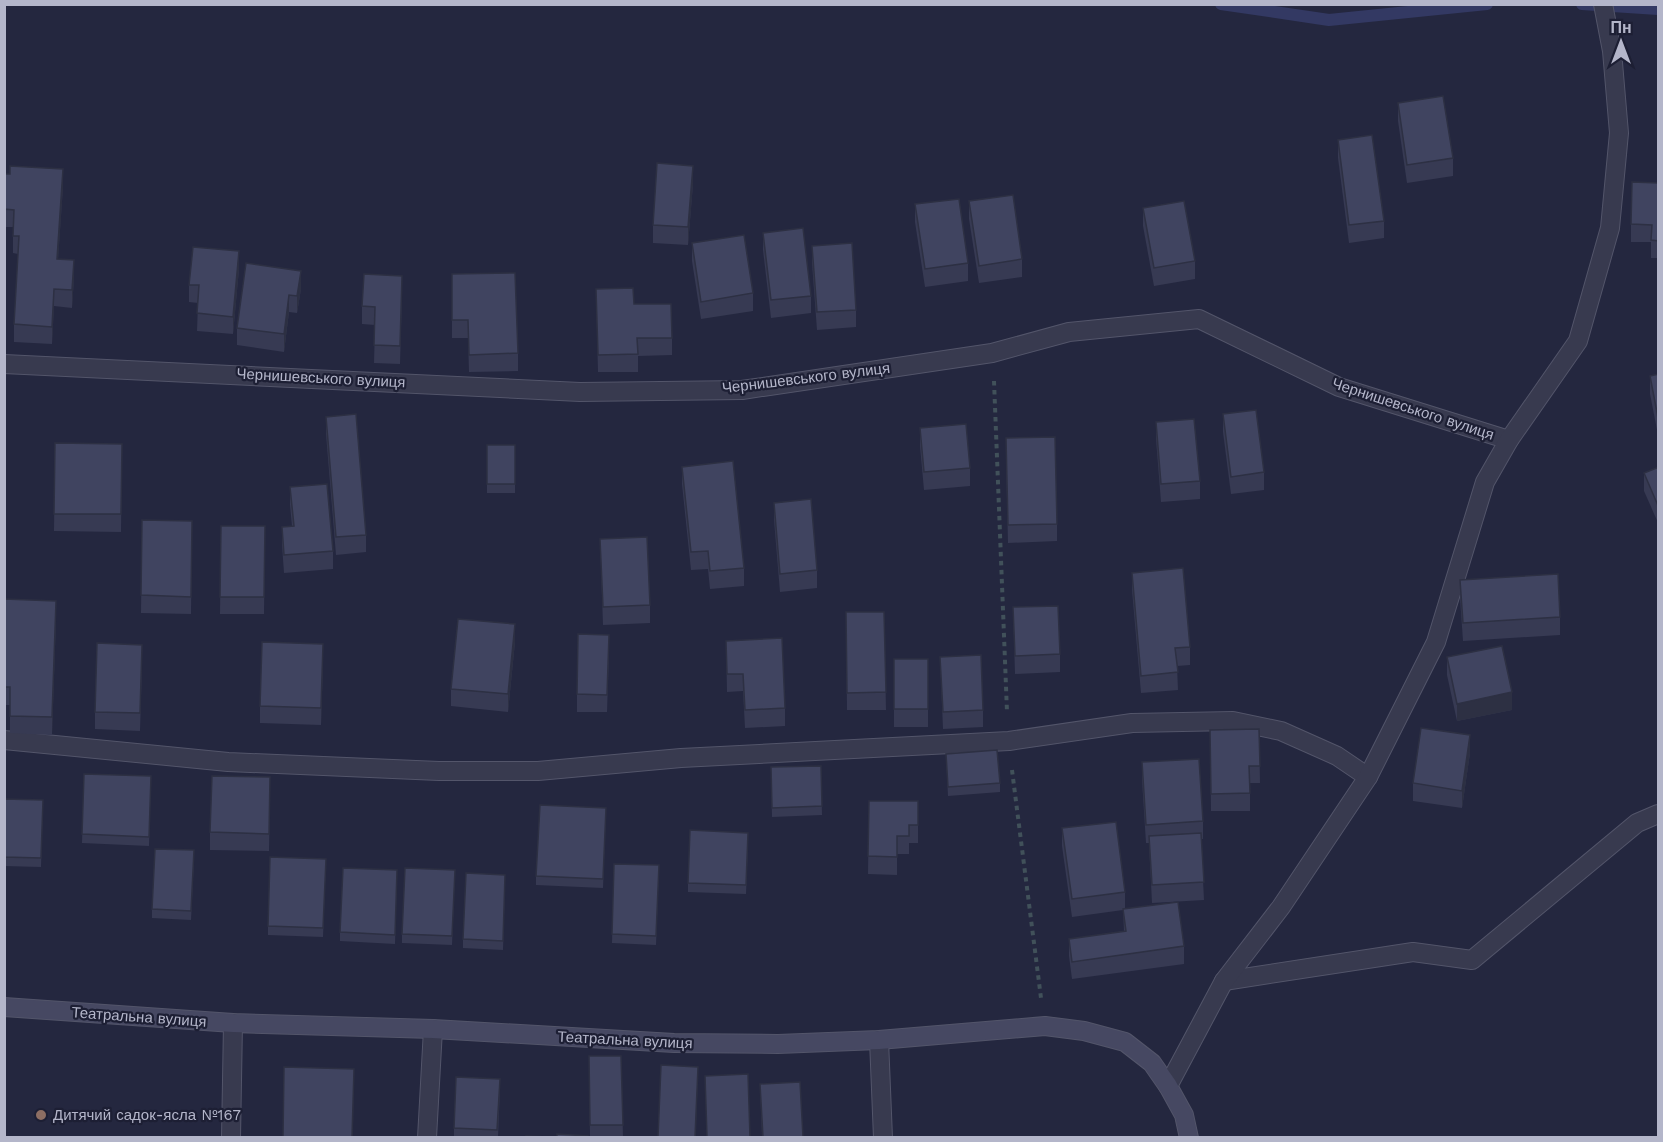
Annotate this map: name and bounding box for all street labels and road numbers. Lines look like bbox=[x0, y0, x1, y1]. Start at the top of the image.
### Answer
street label: Чернишевського вулиця bbox=[721, 359, 891, 397]
street label: Чернишевського вулиця bbox=[236, 365, 406, 391]
street label: Чернишевського вулиця bbox=[1330, 374, 1496, 444]
street label: Театральна вулиця bbox=[71, 1003, 207, 1031]
street label: Театральна вулиця bbox=[557, 1027, 693, 1053]

